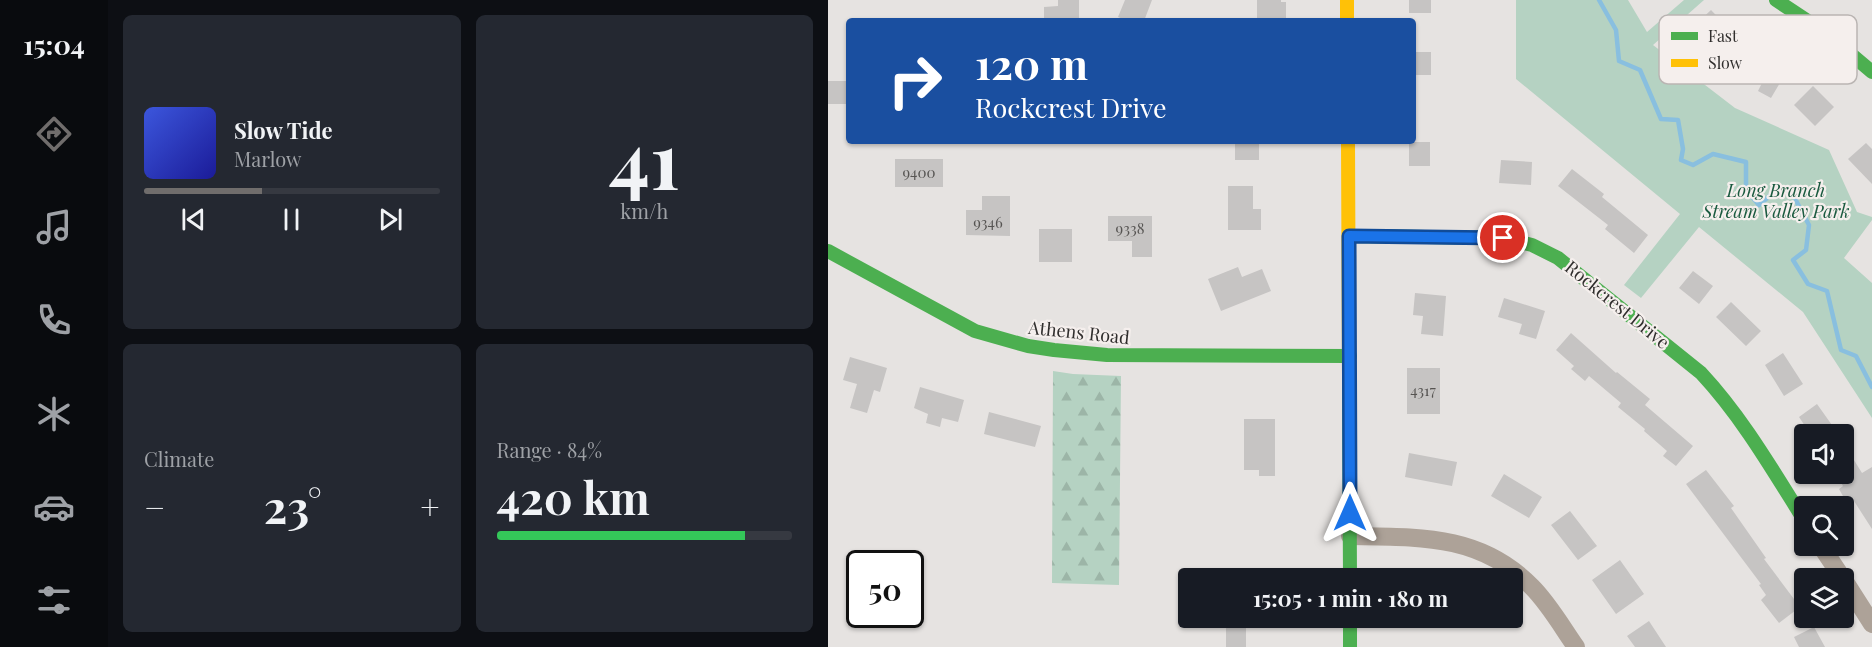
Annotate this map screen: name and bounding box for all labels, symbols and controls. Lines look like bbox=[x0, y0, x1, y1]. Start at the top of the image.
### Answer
legend bbox=[1659, 15, 1857, 84]
text: Fast bbox=[1708, 25, 1738, 46]
text: 15:04 bbox=[23, 26, 85, 62]
text: 120 m bbox=[975, 35, 1088, 91]
icon: right bbox=[876, 42, 954, 120]
text: Slow bbox=[1708, 52, 1743, 73]
text: Rockcrest Drive bbox=[975, 89, 1167, 125]
text: 41 bbox=[609, 106, 680, 210]
icon: directions bbox=[33, 113, 75, 155]
text: Slow Tide bbox=[234, 115, 333, 145]
text: Marlow bbox=[234, 145, 302, 172]
house number: 9400 bbox=[902, 162, 936, 182]
park label: Long Branch Stream Valley Park bbox=[1701, 178, 1850, 223]
text: km/h bbox=[620, 197, 668, 224]
icon: previous bbox=[177, 203, 210, 236]
icon: pause bbox=[275, 203, 308, 236]
icon: next bbox=[374, 203, 407, 236]
icon: music bbox=[33, 206, 75, 248]
house number: 9346 bbox=[973, 212, 1003, 232]
pin bbox=[1477, 212, 1528, 263]
house number: 9338 bbox=[1116, 218, 1145, 238]
icon: arrive bbox=[1486, 221, 1519, 254]
street label: Rockcrest Drive bbox=[1560, 255, 1675, 354]
icon: phone bbox=[33, 299, 75, 341]
street label: Athens Road bbox=[1026, 315, 1131, 349]
house number: 4317 bbox=[1410, 380, 1436, 400]
icon: climate bbox=[33, 393, 75, 435]
map controls bbox=[1794, 424, 1854, 628]
button: sound bbox=[1794, 424, 1854, 484]
text: Range · 84% bbox=[497, 436, 602, 463]
text: Climate bbox=[144, 445, 214, 472]
text: 420 km bbox=[497, 466, 650, 526]
text: 23° bbox=[264, 475, 322, 535]
position arrow bbox=[1318, 481, 1382, 545]
text: − bbox=[144, 484, 165, 528]
text: + bbox=[420, 484, 440, 528]
icon: car bbox=[33, 486, 75, 528]
button: search bbox=[1794, 496, 1854, 556]
speed limit sign: 50 bbox=[846, 550, 924, 628]
button: layers bbox=[1794, 568, 1854, 628]
icon: filters bbox=[33, 579, 75, 621]
text: 15:05 · 1 min · 180 m bbox=[1253, 583, 1448, 613]

